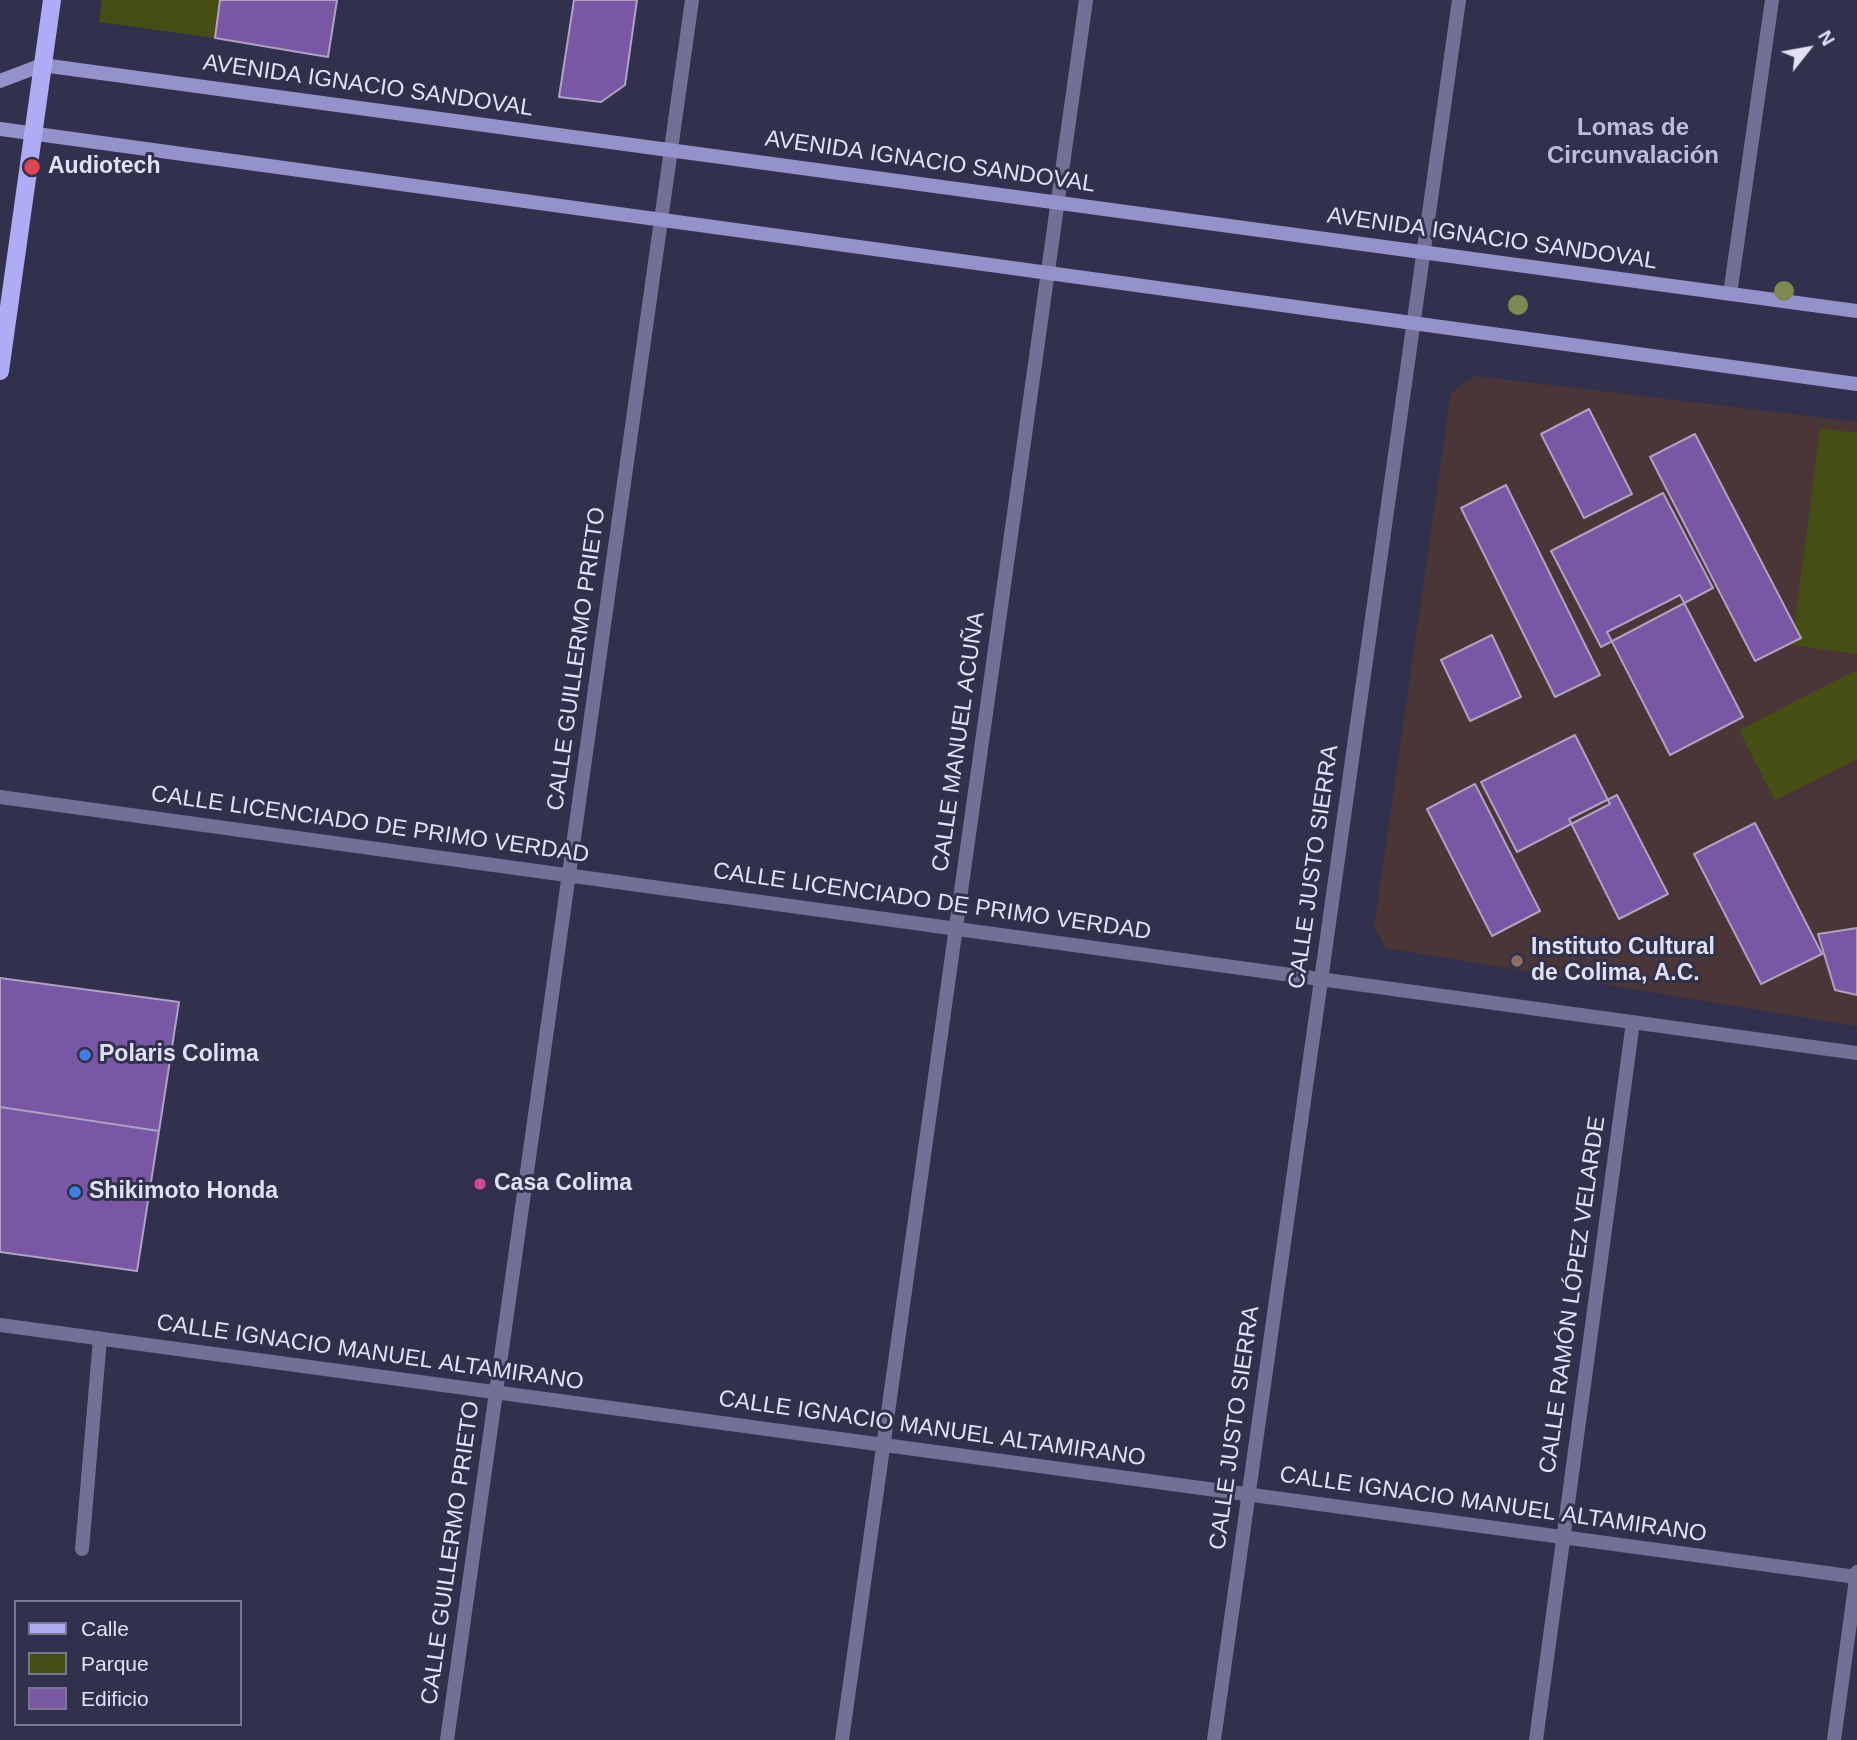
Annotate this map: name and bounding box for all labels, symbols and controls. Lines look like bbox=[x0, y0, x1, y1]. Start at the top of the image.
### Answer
north arrow bbox=[1773, 14, 1843, 84]
text: N bbox=[1814, 27, 1839, 49]
street label: AVENIDA IGNACIO SANDOVAL bbox=[201, 49, 535, 123]
district label: Lomas de Circunvalación bbox=[1547, 114, 1719, 170]
street label: AVENIDA IGNACIO SANDOVAL bbox=[763, 125, 1097, 199]
place label: Audiotech bbox=[48, 153, 160, 181]
marker: Audiotech bbox=[22, 157, 42, 177]
street label: AVENIDA IGNACIO SANDOVAL bbox=[1325, 202, 1659, 276]
street label: CALLE GUILLERMO PRIETO bbox=[542, 505, 612, 813]
street label: CALLE MANUEL ACUÑA bbox=[927, 610, 991, 874]
street label: CALLE JUSTO SIERRA bbox=[1283, 743, 1345, 991]
street label: CALLE LICENCIADO DE PRIMO VERDAD bbox=[149, 781, 591, 869]
street label: CALLE LICENCIADO DE PRIMO VERDAD bbox=[711, 858, 1153, 946]
place label: Instituto Cultural de Colima, A.C. bbox=[1531, 934, 1715, 988]
marker: Instituto Cultural de Colima, A.C. bbox=[1509, 953, 1525, 969]
place label: Polaris Colima bbox=[99, 1041, 259, 1069]
marker: Polaris Colima bbox=[77, 1047, 93, 1063]
street label: CALLE RAMÓN LÓPEZ VELARDE bbox=[1534, 1115, 1612, 1475]
place label: Casa Colima bbox=[494, 1170, 632, 1198]
marker: Casa Colima bbox=[472, 1176, 488, 1192]
place label: Shikimoto Honda bbox=[89, 1178, 278, 1206]
marker: Shikimoto Honda bbox=[67, 1184, 83, 1200]
street label: CALLE JUSTO SIERRA bbox=[1204, 1304, 1266, 1552]
street label: CALLE IGNACIO MANUEL ALTAMIRANO bbox=[155, 1309, 585, 1397]
street label: CALLE IGNACIO MANUEL ALTAMIRANO bbox=[717, 1385, 1147, 1473]
street label: CALLE GUILLERMO PRIETO bbox=[416, 1399, 486, 1707]
street label: CALLE IGNACIO MANUEL ALTAMIRANO bbox=[1278, 1461, 1708, 1549]
legend bbox=[14, 1600, 242, 1726]
text: Calle bbox=[81, 1617, 129, 1640]
text: Parque bbox=[81, 1652, 149, 1675]
text: Edificio bbox=[81, 1687, 149, 1710]

